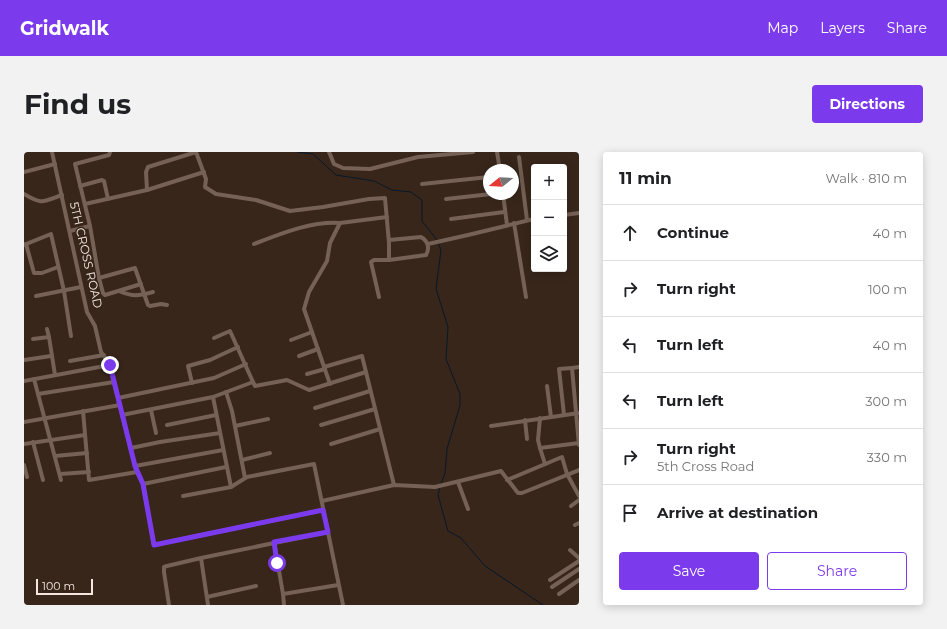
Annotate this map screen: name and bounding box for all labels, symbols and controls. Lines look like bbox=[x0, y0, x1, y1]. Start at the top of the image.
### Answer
text: Gridwalk bbox=[20, 17, 109, 40]
text: Map bbox=[767, 19, 798, 37]
text: Layers bbox=[820, 19, 865, 37]
text: Share bbox=[887, 19, 927, 37]
button: Directions bbox=[812, 85, 923, 123]
text: Find us bbox=[24, 87, 131, 121]
north arrow bbox=[483, 164, 519, 200]
map controls bbox=[531, 164, 567, 272]
button: + bbox=[531, 164, 567, 200]
text: 11 min bbox=[619, 168, 672, 188]
text: Walk · 810 m bbox=[825, 170, 907, 186]
street label: 5TH CROSS ROAD bbox=[67, 200, 106, 310]
button: − bbox=[531, 200, 567, 236]
icon: ahead bbox=[619, 222, 641, 244]
text: Continue bbox=[657, 223, 729, 242]
text: 40 m bbox=[873, 225, 907, 241]
button: layers bbox=[531, 236, 567, 272]
icon: right bbox=[619, 278, 641, 300]
text: Turn right bbox=[657, 279, 736, 298]
text: 100 m bbox=[868, 281, 907, 297]
icon: left bbox=[619, 334, 641, 356]
text: Turn left bbox=[657, 335, 724, 354]
text: 40 m bbox=[873, 337, 907, 353]
route end bbox=[101, 356, 119, 374]
icon: left bbox=[619, 390, 641, 412]
text: Turn left bbox=[657, 391, 724, 410]
text: 300 m bbox=[865, 393, 907, 409]
text: Turn right bbox=[657, 439, 736, 458]
icon: right bbox=[619, 446, 641, 468]
text: 330 m bbox=[867, 449, 907, 465]
text: 5th Cross Road bbox=[657, 458, 754, 474]
icon: arrive bbox=[619, 502, 641, 524]
text: Arrive at destination bbox=[657, 503, 818, 522]
button: Save bbox=[619, 552, 759, 590]
button: Share bbox=[767, 552, 907, 590]
route start bbox=[268, 554, 286, 572]
scale bar bbox=[36, 577, 93, 596]
text: 100 m bbox=[42, 579, 75, 593]

